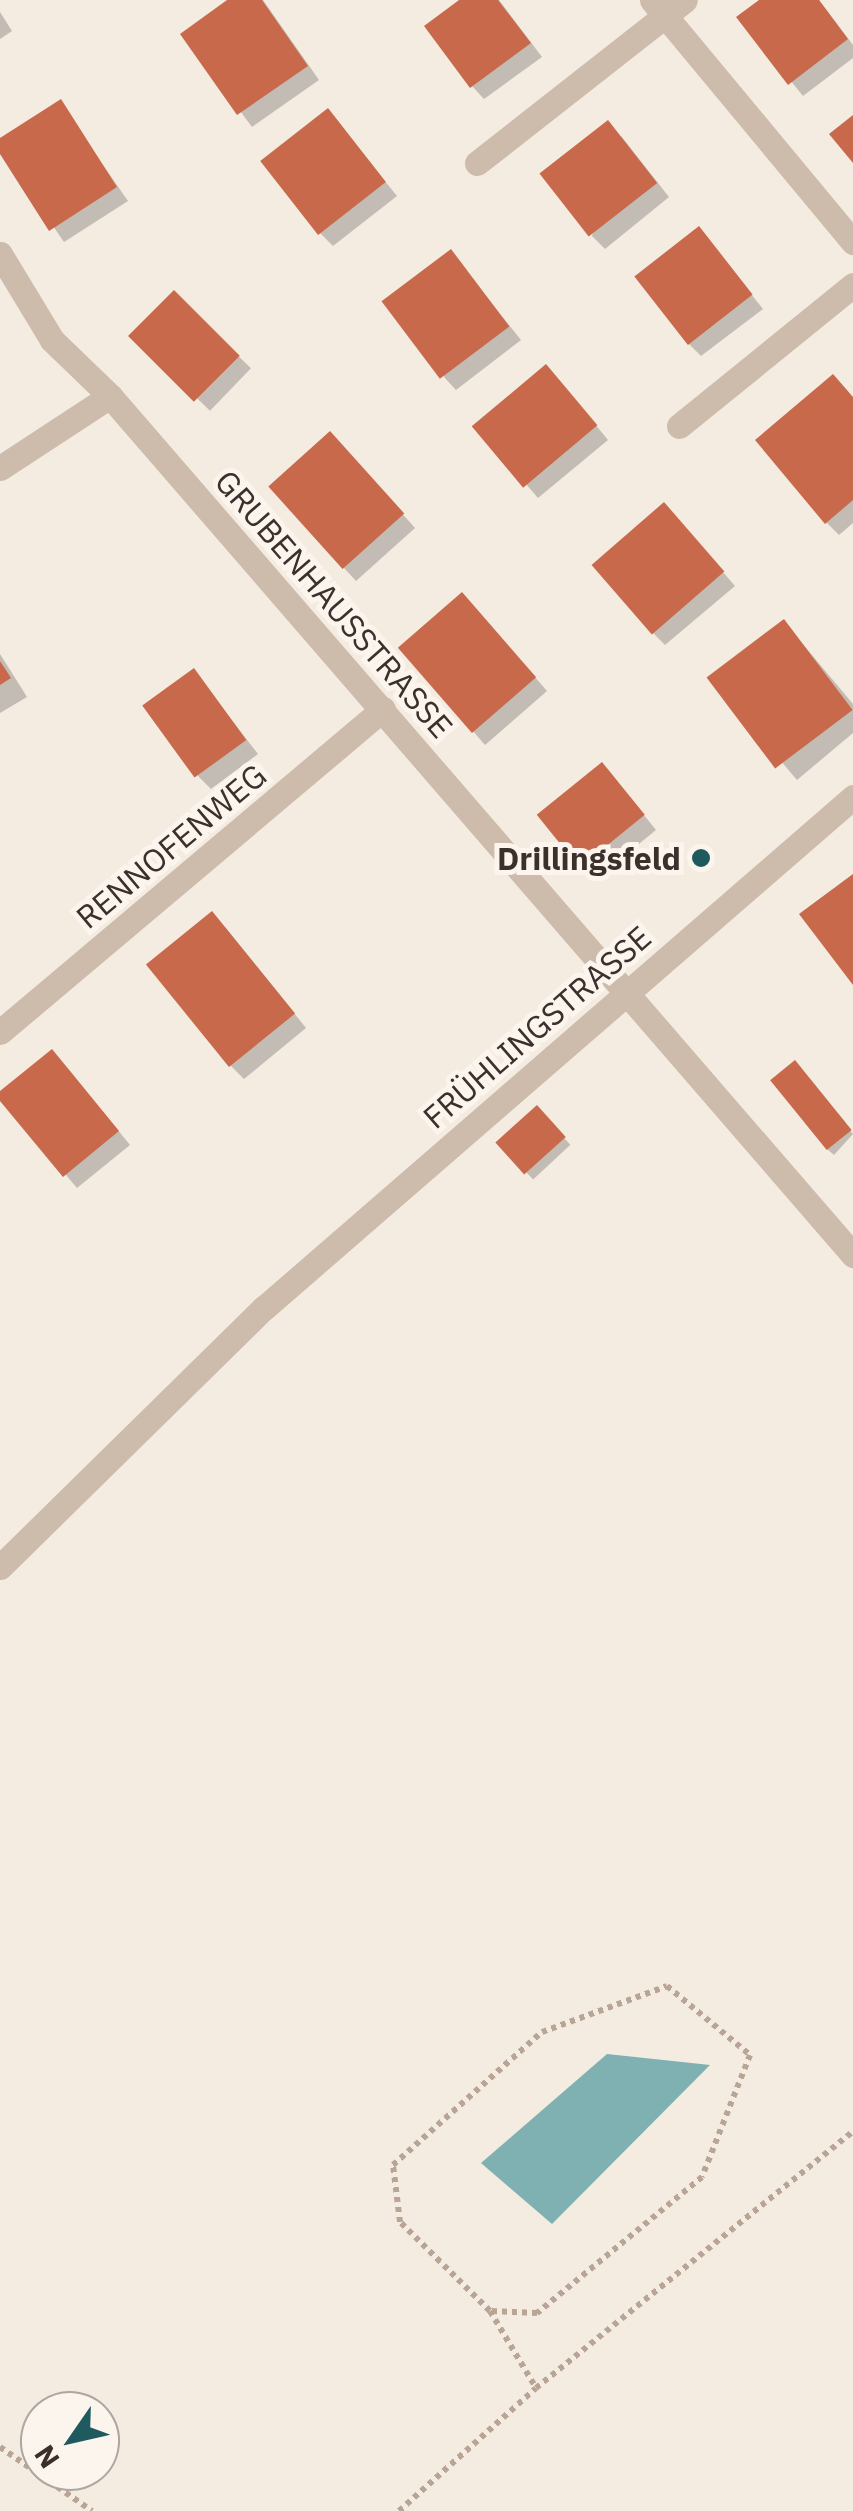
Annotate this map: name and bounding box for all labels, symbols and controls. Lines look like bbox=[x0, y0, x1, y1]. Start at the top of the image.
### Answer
street label: GRUBENHAUSSTRASSE bbox=[207, 462, 461, 746]
street label: RENNOFENWEG bbox=[68, 756, 274, 936]
place label: Drillingsfeld bbox=[497, 839, 681, 877]
marker: Drillingsfeld bbox=[690, 847, 712, 869]
street label: FRÜHLINGSTRASSE bbox=[415, 918, 659, 1136]
north arrow bbox=[20, 2391, 120, 2491]
text: N bbox=[25, 2438, 67, 2476]

